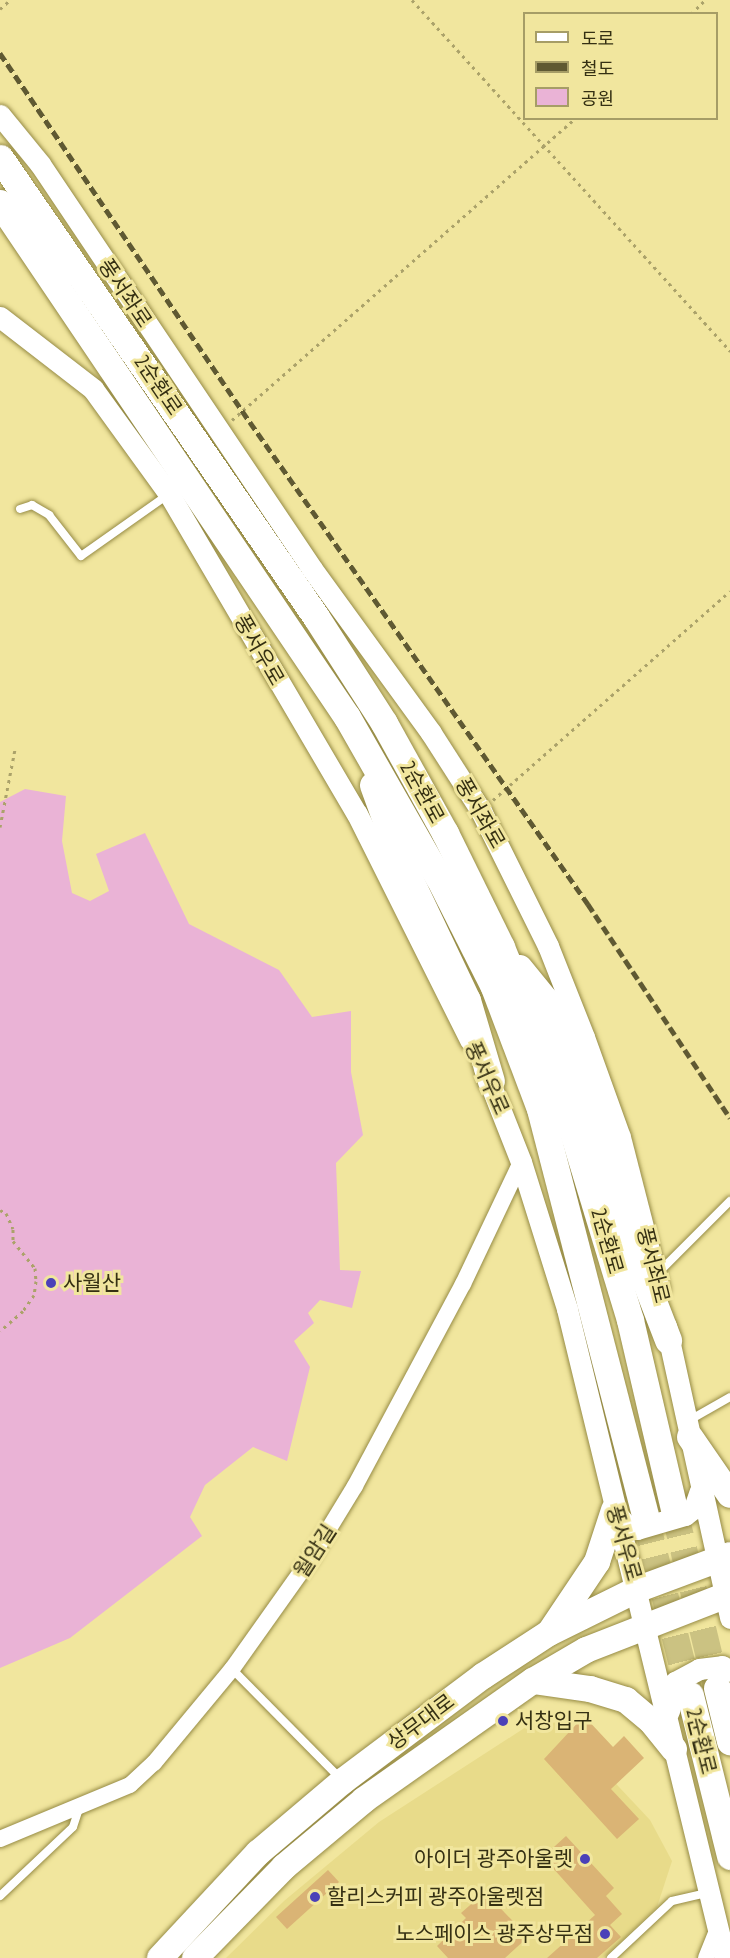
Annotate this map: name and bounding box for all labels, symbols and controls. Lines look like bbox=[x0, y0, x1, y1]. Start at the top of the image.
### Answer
legend bbox=[523, 12, 718, 120]
text: 도로 bbox=[581, 27, 614, 50]
text: 철도 bbox=[581, 57, 614, 80]
text: 공원 bbox=[581, 87, 614, 110]
street label: 풍서좌로 bbox=[93, 254, 157, 332]
street label: 2순환로 bbox=[129, 350, 187, 420]
street label: 풍서우로 bbox=[229, 610, 289, 690]
street label: 2순환로 bbox=[395, 756, 449, 828]
street label: 풍서좌로 bbox=[450, 773, 510, 853]
street label: 풍서우로 bbox=[460, 1038, 514, 1118]
street label: 2순환로 bbox=[586, 1205, 628, 1277]
street label: 풍서좌로 bbox=[631, 1224, 675, 1306]
place label: 사월산 bbox=[63, 1270, 121, 1296]
marker: 사월산 bbox=[44, 1276, 58, 1290]
street label: 풍서우로 bbox=[601, 1502, 647, 1584]
street label: 월암길 bbox=[289, 1520, 341, 1582]
street label: 상무대로 bbox=[383, 1689, 459, 1755]
street label: 2순환로 bbox=[681, 1705, 721, 1777]
place label: 서창입구 bbox=[515, 1708, 592, 1734]
marker: 서창입구 bbox=[496, 1714, 510, 1728]
place label: 아이더 광주아울렛 bbox=[414, 1846, 573, 1872]
marker: 아이더 광주아울렛 bbox=[578, 1852, 592, 1866]
place label: 할리스커피 광주아울렛점 bbox=[327, 1884, 544, 1910]
marker: 할리스커피 광주아울렛점 bbox=[308, 1890, 322, 1904]
place label: 노스페이스 광주상무점 bbox=[395, 1921, 593, 1947]
marker: 노스페이스 광주상무점 bbox=[598, 1927, 612, 1941]

